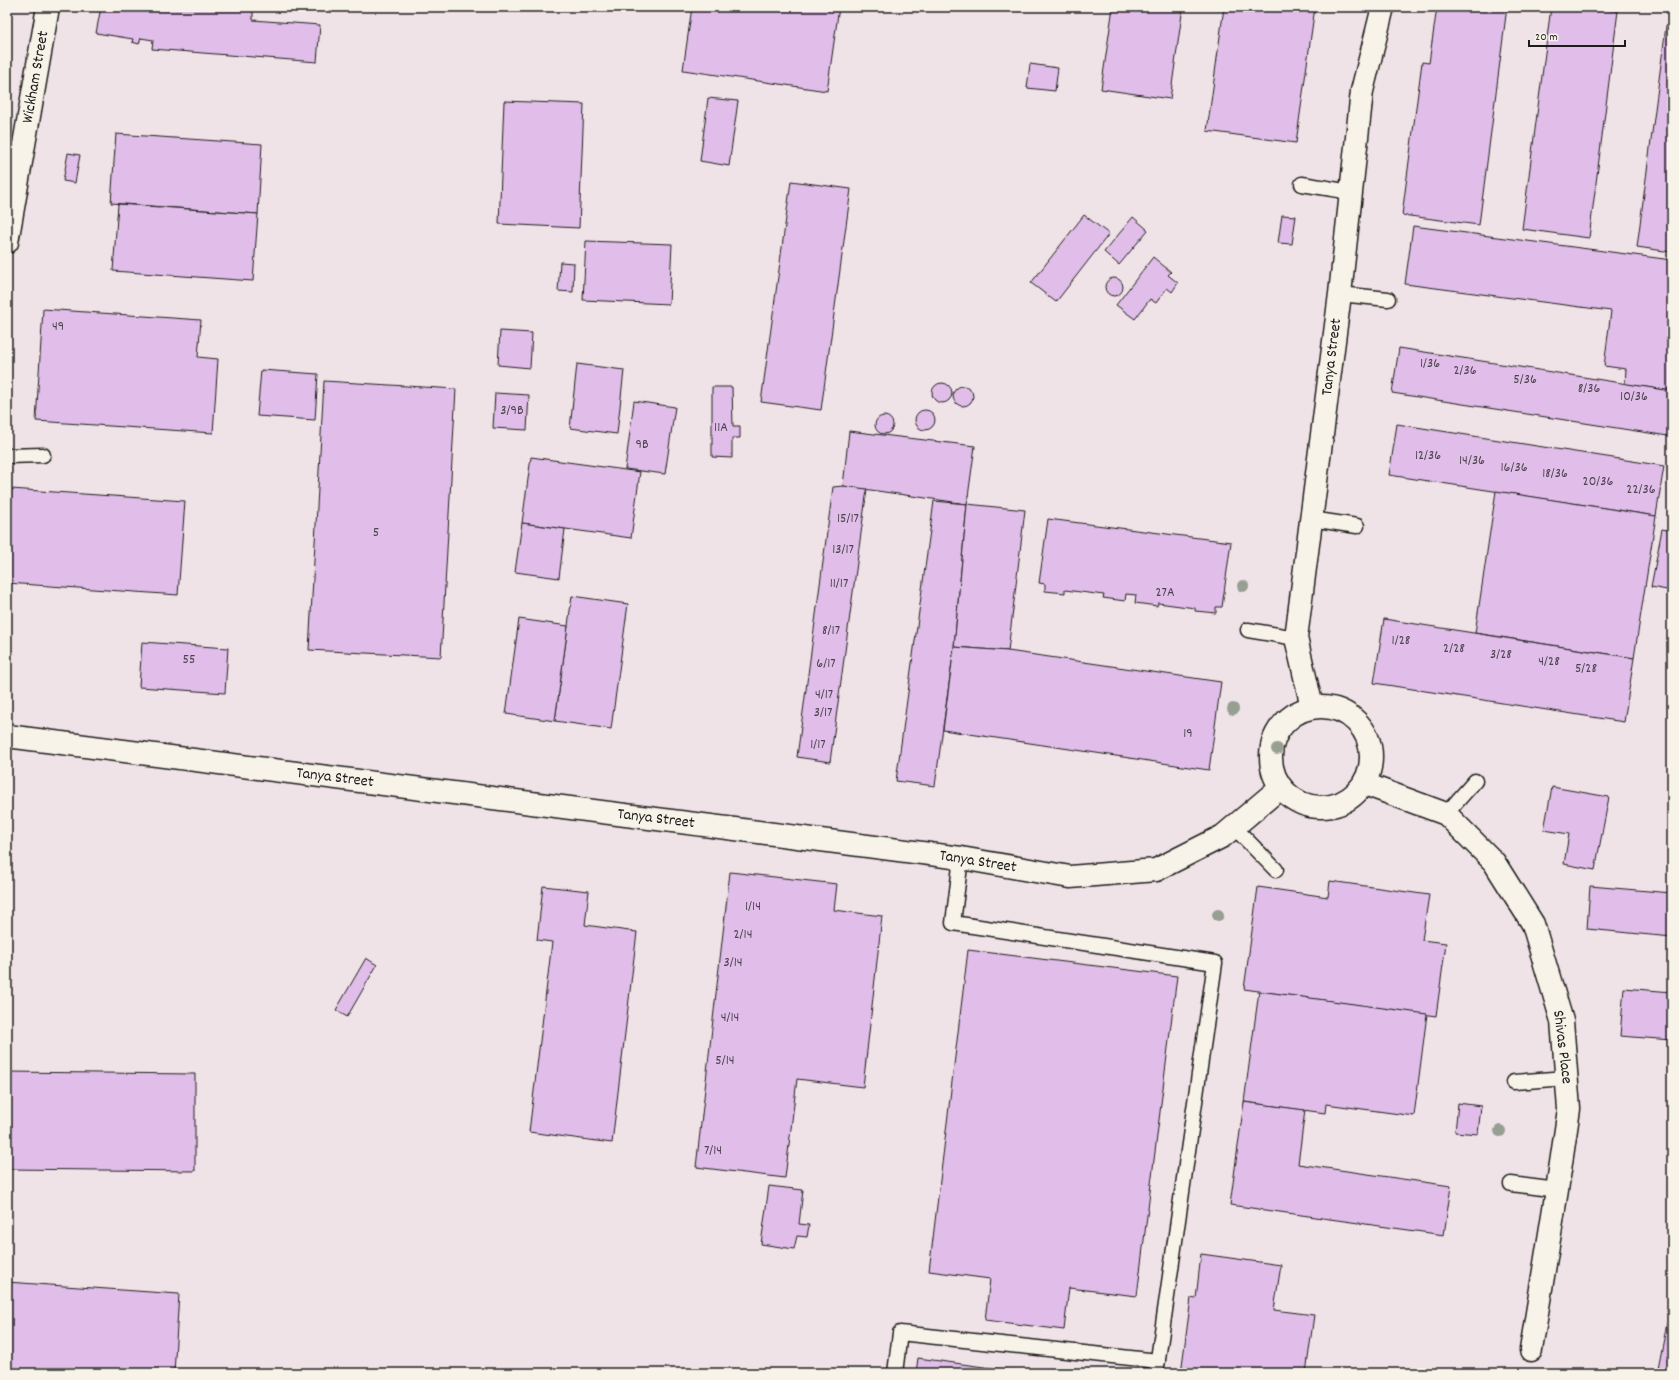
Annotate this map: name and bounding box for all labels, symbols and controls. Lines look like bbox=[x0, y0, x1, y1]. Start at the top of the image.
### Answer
scale bar bbox=[1529, 22, 1625, 48]
street label: Wickham Street bbox=[17, 29, 55, 125]
text: 20 m bbox=[1535, 29, 1558, 46]
house number: 49 bbox=[52, 317, 64, 337]
street label: Tanya Street bbox=[1316, 317, 1348, 397]
house number: 1/36 bbox=[1420, 354, 1440, 374]
house number: 2/36 bbox=[1453, 361, 1477, 381]
house number: 5/36 bbox=[1513, 370, 1537, 390]
house number: 8/36 bbox=[1578, 379, 1600, 399]
house number: 10/36 bbox=[1620, 387, 1648, 407]
house number: 3/9B bbox=[500, 401, 524, 421]
house number: 11A bbox=[714, 418, 728, 438]
house number: 9B bbox=[635, 435, 649, 455]
house number: 12/36 bbox=[1415, 446, 1441, 466]
house number: 14/36 bbox=[1459, 451, 1485, 471]
house number: 16/36 bbox=[1501, 458, 1528, 478]
house number: 18/36 bbox=[1542, 464, 1568, 484]
house number: 20/36 bbox=[1583, 472, 1614, 492]
house number: 22/36 bbox=[1626, 480, 1656, 500]
house number: 15/17 bbox=[837, 509, 859, 529]
house number: 5 bbox=[373, 523, 379, 543]
house number: 13/17 bbox=[832, 540, 854, 560]
house number: 11/17 bbox=[830, 574, 848, 594]
house number: 27A bbox=[1155, 583, 1175, 603]
house number: 8/17 bbox=[822, 621, 840, 641]
house number: 1/28 bbox=[1392, 631, 1411, 651]
house number: 2/28 bbox=[1443, 639, 1465, 659]
house number: 3/28 bbox=[1490, 645, 1512, 665]
house number: 55 bbox=[183, 650, 195, 670]
house number: 4/28 bbox=[1538, 652, 1560, 672]
house number: 6/17 bbox=[816, 654, 836, 674]
house number: 5/28 bbox=[1575, 659, 1597, 679]
house number: 4/17 bbox=[815, 685, 833, 705]
house number: 3/17 bbox=[814, 703, 832, 723]
house number: 19 bbox=[1183, 724, 1193, 744]
house number: 1/17 bbox=[810, 735, 826, 755]
street label: Tanya Street bbox=[295, 762, 375, 794]
street label: Tanya Street bbox=[616, 803, 696, 835]
street label: Tanya Street bbox=[938, 845, 1018, 879]
house number: 1/14 bbox=[745, 897, 761, 917]
house number: 2/14 bbox=[734, 925, 752, 945]
house number: 3/14 bbox=[723, 953, 743, 973]
house number: 4/14 bbox=[721, 1008, 739, 1028]
street label: Shivas Place bbox=[1546, 1009, 1578, 1085]
house number: 5/14 bbox=[715, 1051, 735, 1071]
house number: 7/14 bbox=[704, 1141, 722, 1161]

